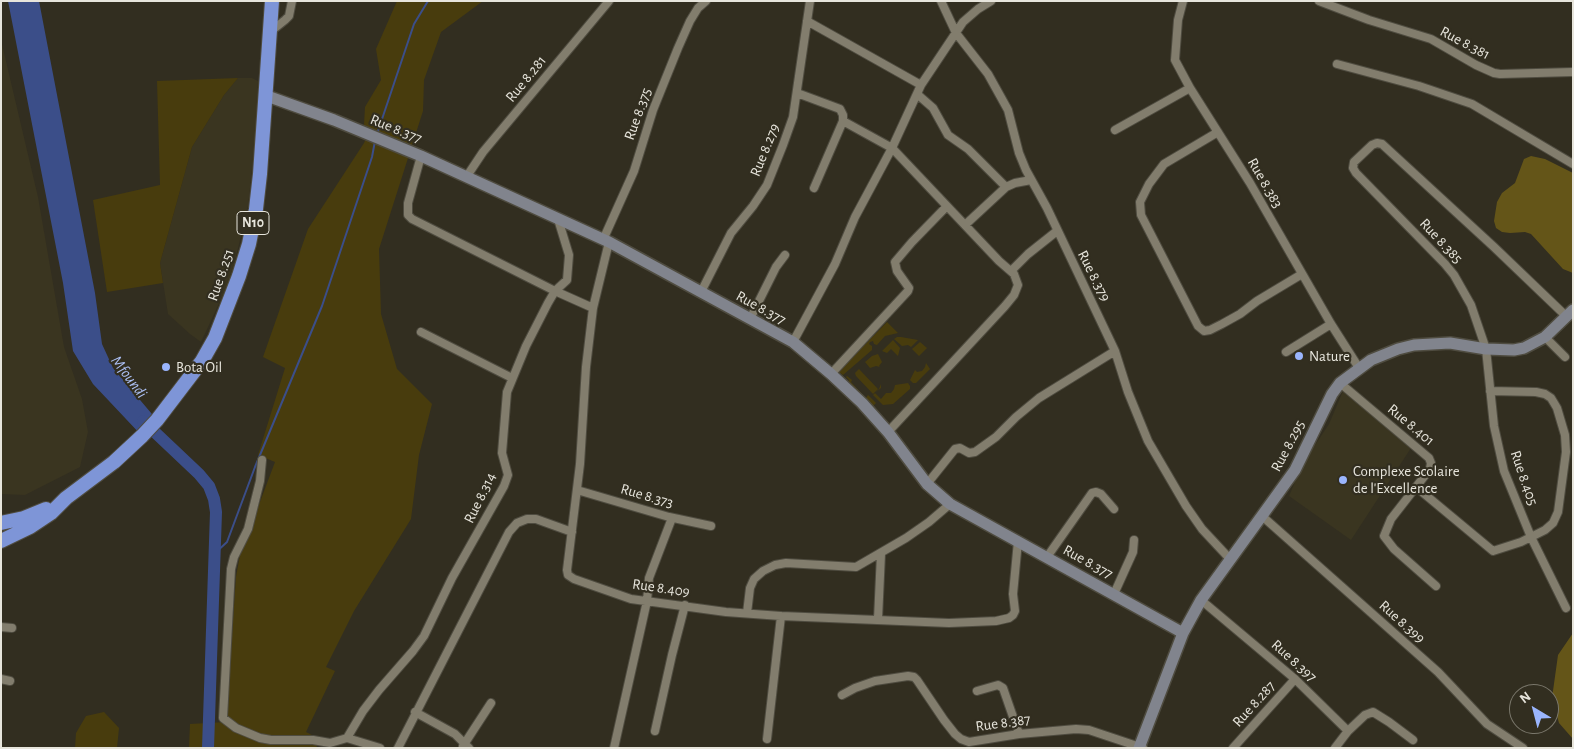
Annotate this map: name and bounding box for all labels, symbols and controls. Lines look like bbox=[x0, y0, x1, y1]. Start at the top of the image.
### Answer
street label: Rue 8.381 bbox=[1437, 22, 1493, 64]
street label: Rue 8.281 bbox=[502, 52, 550, 106]
street label: Rue 8.375 bbox=[620, 85, 656, 143]
street label: Rue 8.377 bbox=[367, 110, 425, 148]
street label: Rue 8.279 bbox=[746, 121, 784, 179]
street label: Rue 8.383 bbox=[1243, 155, 1287, 211]
road number: N10 bbox=[237, 212, 269, 234]
street label: Rue 8.385 bbox=[1416, 215, 1466, 267]
street label: Rue 8.251 bbox=[204, 247, 238, 303]
street label: Rue 8.379 bbox=[1073, 247, 1115, 305]
street label: Rue 8.377 bbox=[733, 287, 789, 329]
place label: Nature bbox=[1309, 347, 1350, 365]
marker: Nature bbox=[1293, 350, 1305, 362]
water label: Mfoundi bbox=[107, 352, 151, 402]
place label: Bota Oil bbox=[176, 358, 222, 376]
marker: Bota Oil bbox=[160, 361, 172, 373]
street label: Rue 8.401 bbox=[1384, 400, 1438, 450]
street label: Rue 8.295 bbox=[1267, 417, 1309, 475]
street label: Rue 8.405 bbox=[1506, 448, 1542, 508]
place label: Complexe Scolaire de l'Excellence bbox=[1353, 462, 1460, 497]
street label: Rue 8.314 bbox=[460, 470, 500, 526]
marker: Complexe Scolaire de l'Excellence bbox=[1337, 474, 1349, 486]
street label: Rue 8.373 bbox=[618, 480, 676, 512]
street label: Rue 8.377 bbox=[1060, 541, 1116, 583]
street label: Rue 8.409 bbox=[631, 575, 691, 601]
street label: Rue 8.399 bbox=[1375, 597, 1429, 647]
street label: Rue 8.397 bbox=[1268, 636, 1320, 686]
street label: Rue 8.287 bbox=[1229, 677, 1279, 731]
north arrow bbox=[1509, 684, 1559, 734]
text: N bbox=[1517, 689, 1534, 706]
street label: Rue 8.387 bbox=[974, 710, 1032, 736]

